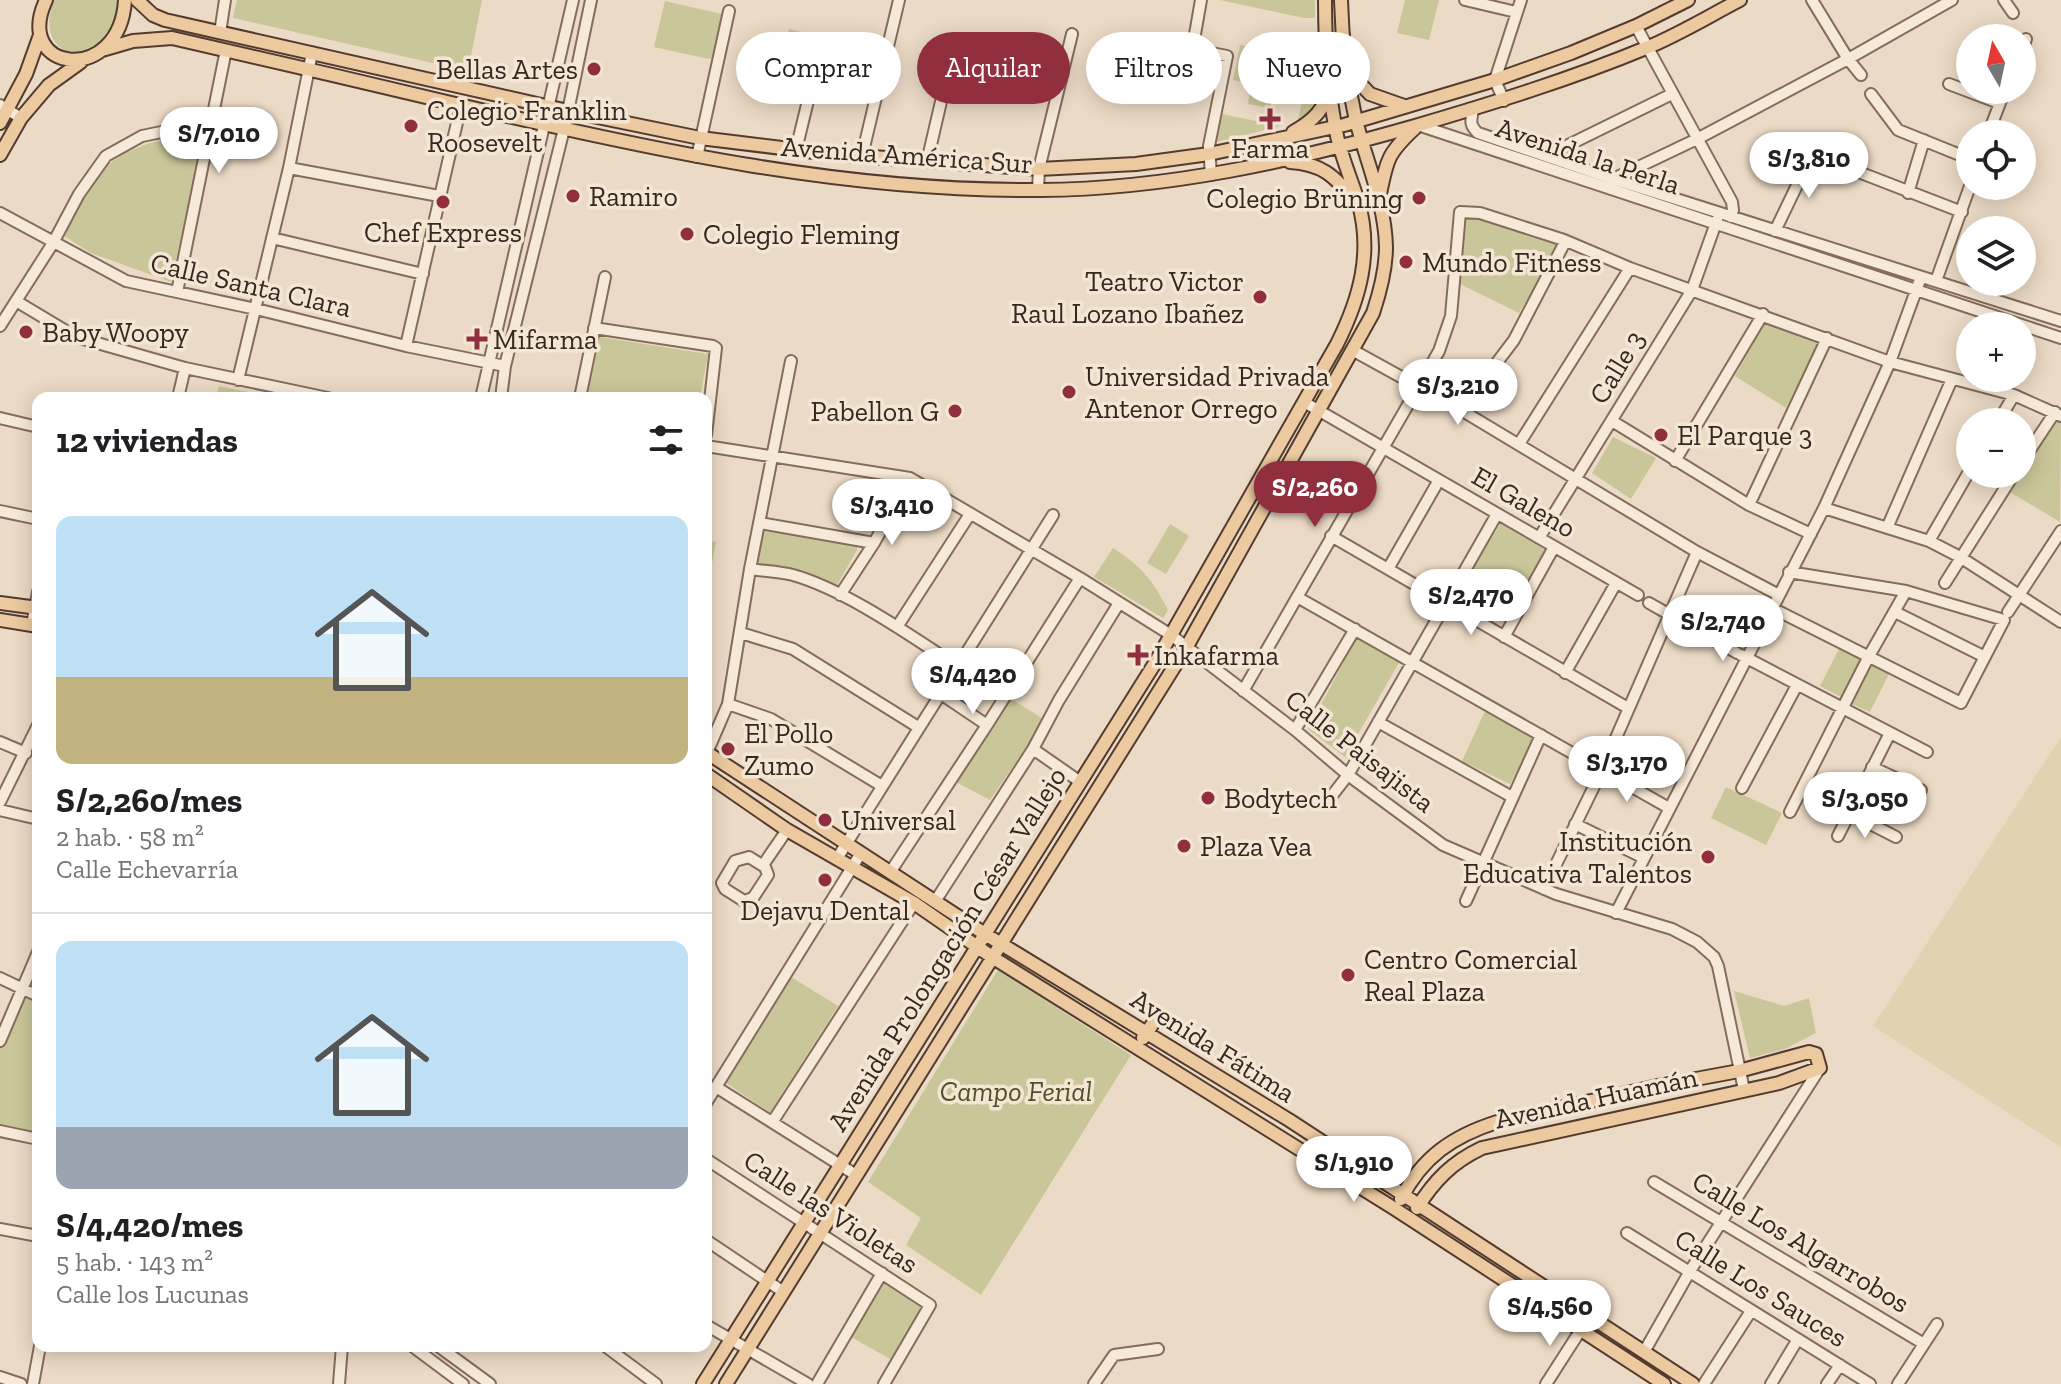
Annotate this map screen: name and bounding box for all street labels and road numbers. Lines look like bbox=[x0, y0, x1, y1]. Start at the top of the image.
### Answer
street label: Avenida la Perla bbox=[1492, 111, 1685, 201]
street label: Avenida América Sur bbox=[780, 130, 1034, 180]
street label: Calle Santa Clara bbox=[147, 246, 355, 324]
street label: Calle 3 bbox=[1582, 324, 1652, 410]
street label: El Galeno bbox=[1466, 459, 1582, 545]
street label: Calle Paisajista bbox=[1279, 683, 1442, 820]
street label: Avenida Prolongación César Vallejo bbox=[821, 761, 1073, 1137]
street label: Avenida Fátima bbox=[1125, 982, 1302, 1110]
street label: Avenida Huamán bbox=[1492, 1060, 1700, 1136]
street label: Calle las Violetas bbox=[738, 1143, 924, 1281]
street label: Calle Los Algarrobos bbox=[1686, 1164, 1916, 1320]
street label: Calle Los Sauces bbox=[1669, 1222, 1853, 1354]

